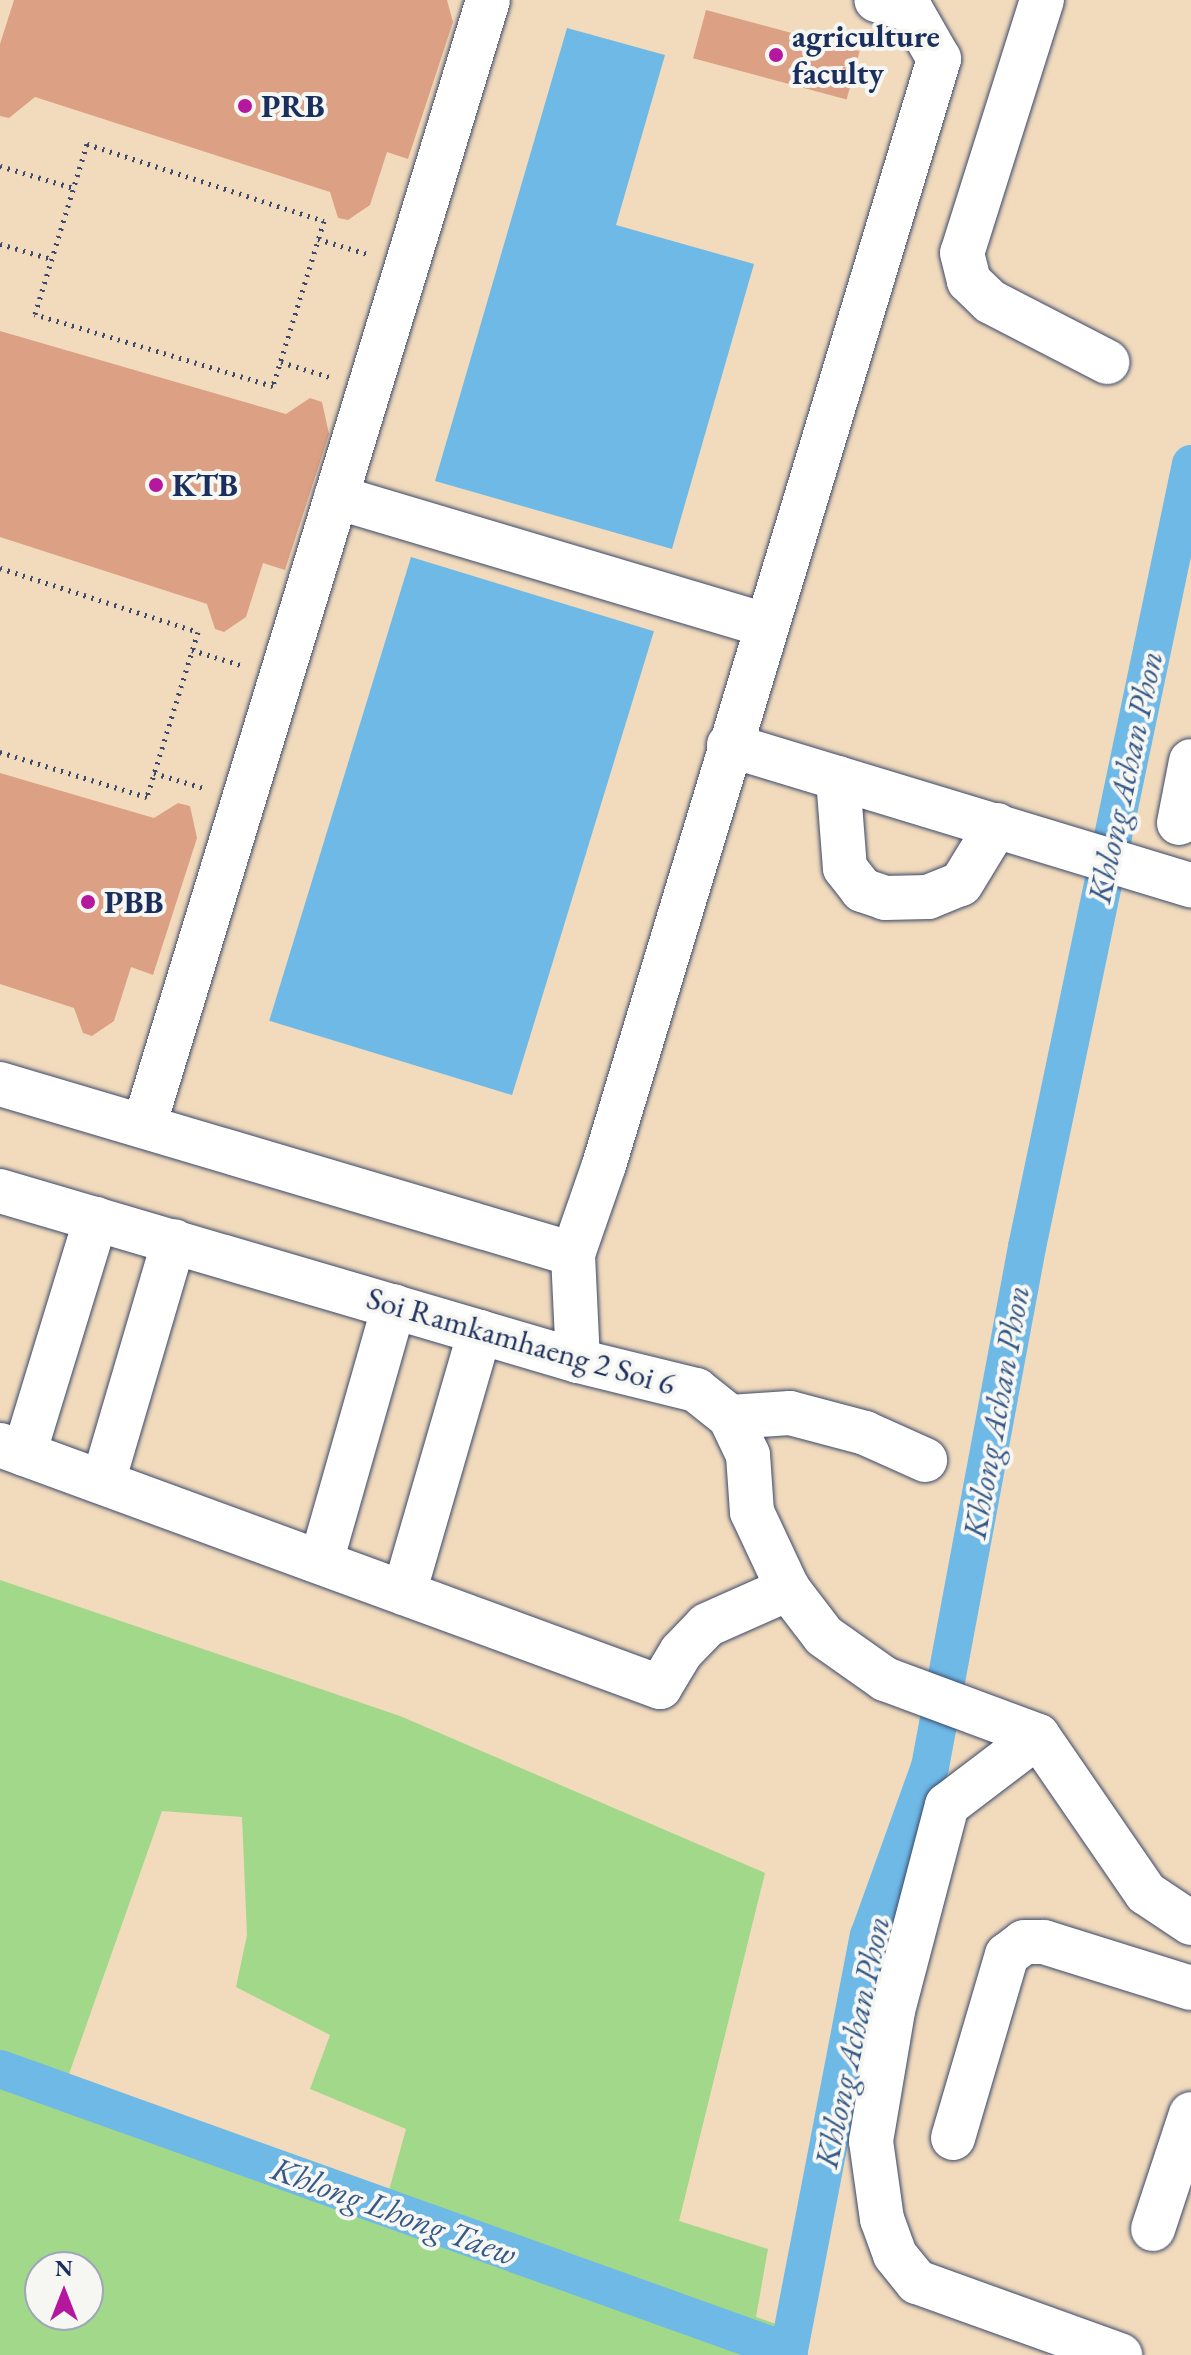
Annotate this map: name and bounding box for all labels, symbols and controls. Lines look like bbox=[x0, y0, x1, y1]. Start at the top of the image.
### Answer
place label: agriculture faculty bbox=[792, 18, 940, 93]
marker: agriculture faculty bbox=[767, 46, 785, 64]
place label: PRB bbox=[261, 87, 325, 125]
marker: PRB bbox=[236, 97, 254, 115]
place label: KTB bbox=[172, 466, 238, 504]
marker: KTB bbox=[147, 476, 165, 494]
water label: Khlong Achan Phon bbox=[1078, 647, 1172, 907]
place label: PBB bbox=[104, 883, 163, 921]
marker: PBB bbox=[79, 893, 97, 911]
street label: Soi Ramkamhaeng 2 Soi 6 bbox=[362, 1279, 680, 1403]
water label: Khlong Achan Phon bbox=[954, 1282, 1038, 1542]
water label: Khlong Achan Phon bbox=[805, 1912, 899, 2172]
water label: Khlong Lhong Taew bbox=[266, 2148, 522, 2274]
north arrow bbox=[24, 2251, 104, 2331]
text: N bbox=[55, 2254, 73, 2283]

